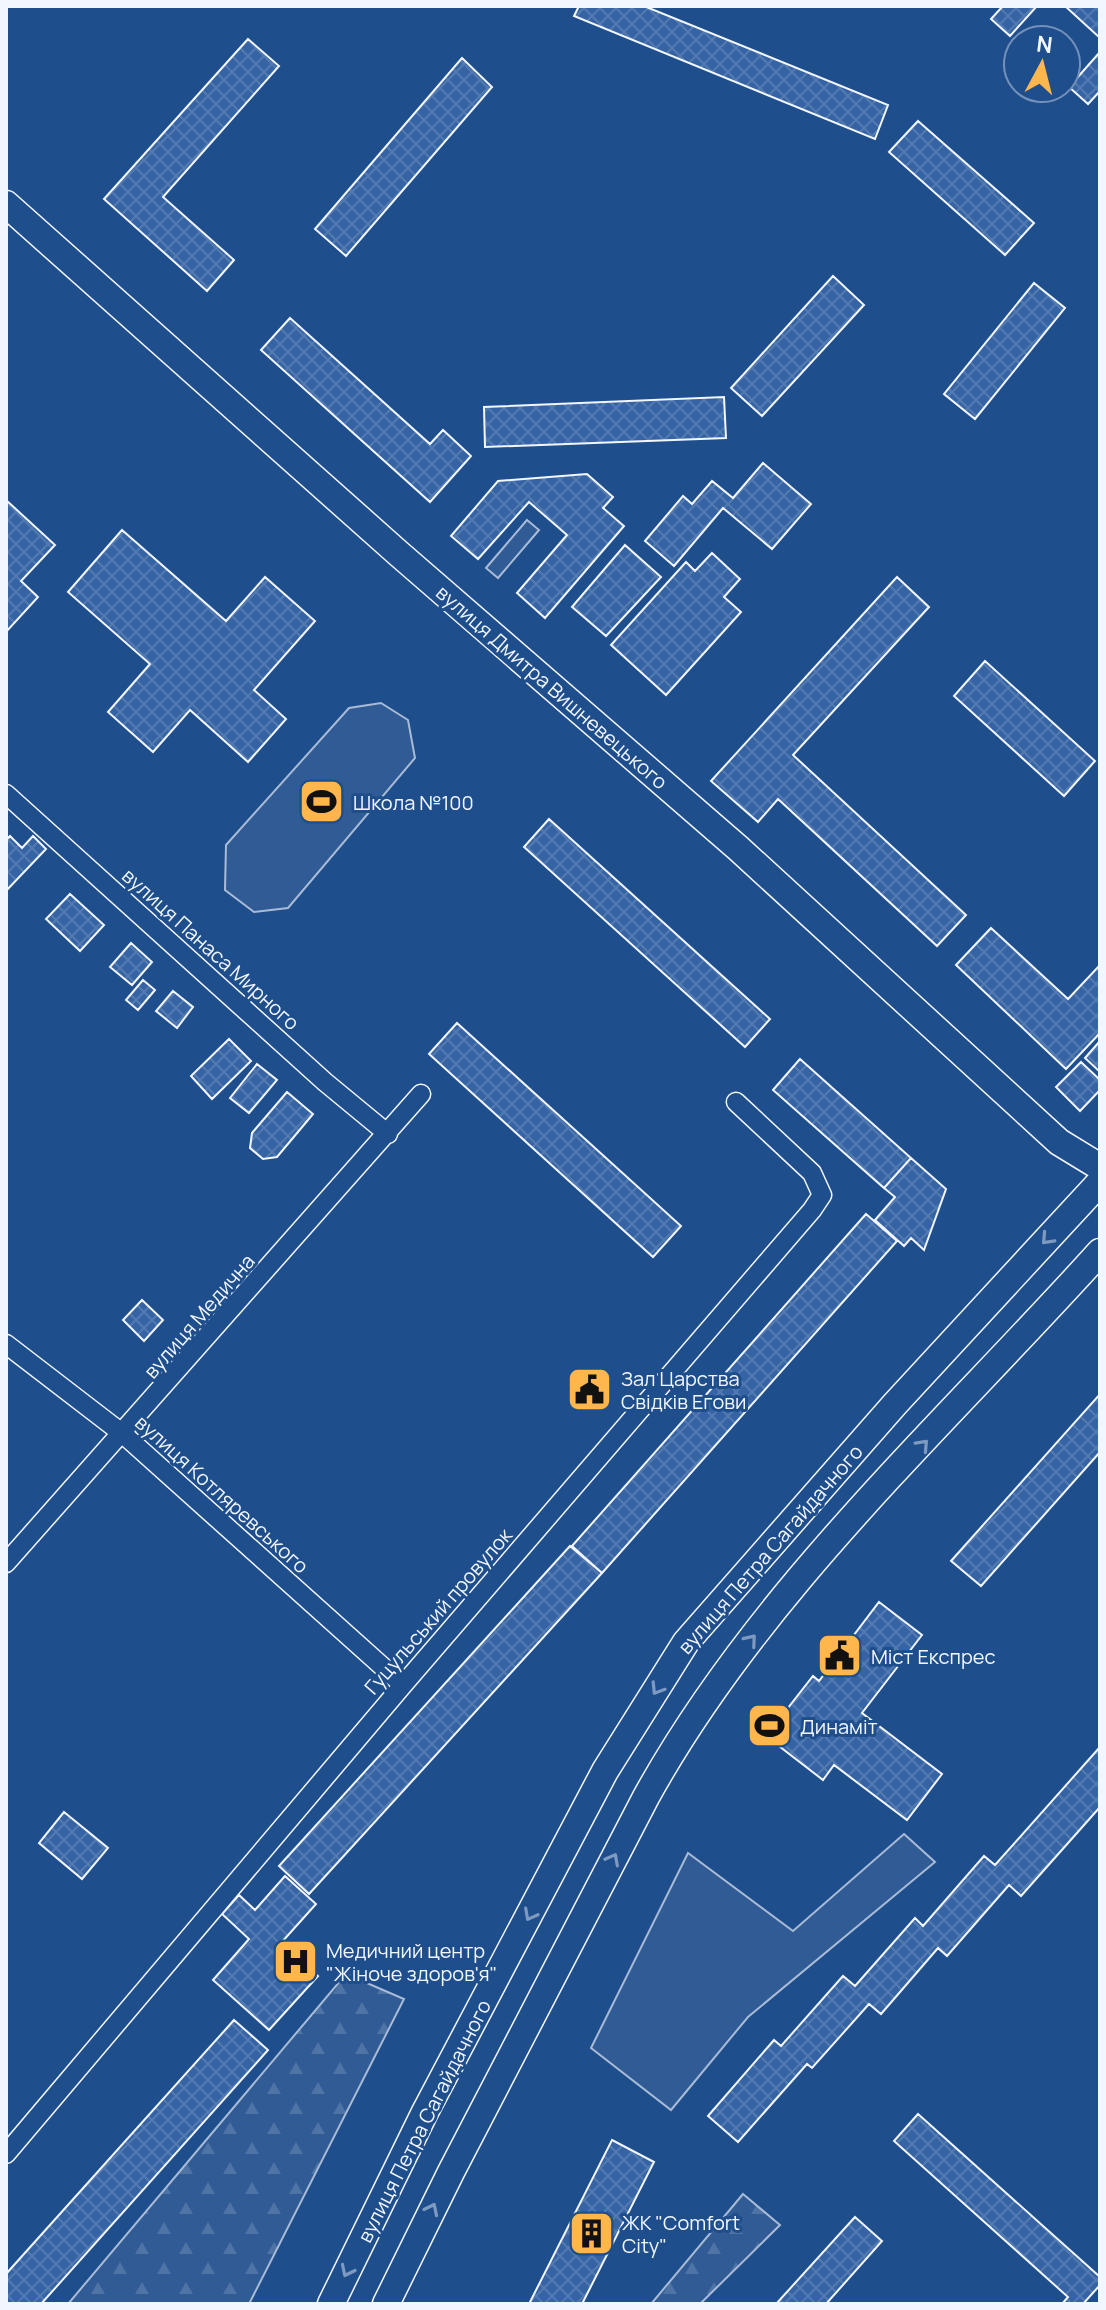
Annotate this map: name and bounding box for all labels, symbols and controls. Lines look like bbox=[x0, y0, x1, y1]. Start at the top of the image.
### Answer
north arrow bbox=[1002, 24, 1082, 104]
text: N bbox=[1035, 28, 1054, 60]
street label: вулиця Дмитра Вишневецького bbox=[431, 579, 674, 795]
sports icon: Школа №100 bbox=[298, 778, 346, 826]
place label: Школа №100 bbox=[353, 789, 474, 816]
street label: вулиця Панаса Мирного bbox=[117, 862, 306, 1036]
one-way arrow bbox=[1042, 1230, 1056, 1245]
street label: вулиця Медична bbox=[137, 1248, 261, 1384]
public building icon: Зал Царства Свiдкiв Егови bbox=[566, 1365, 614, 1413]
place label: Зал Царства Свiдкiв Егови bbox=[621, 1365, 746, 1415]
street label: вулиця Котляревського bbox=[129, 1409, 315, 1579]
street label: вулиця Петра Сагайдачного bbox=[672, 1439, 869, 1659]
one-way arrow bbox=[913, 1439, 927, 1454]
street label: Гуцульський провулок bbox=[358, 1521, 518, 1700]
public building icon: Міст Експрес bbox=[816, 1632, 864, 1680]
one-way arrow bbox=[741, 1634, 756, 1649]
place label: Міст Експрес bbox=[871, 1643, 996, 1670]
one-way arrow bbox=[651, 1680, 666, 1695]
sports icon: Динаміт bbox=[745, 1702, 793, 1750]
place label: Динаміт bbox=[800, 1713, 878, 1740]
one-way arrow bbox=[604, 1853, 619, 1868]
one-way arrow bbox=[524, 1907, 539, 1922]
hospital icon: Медичний центр "Жіноче здоров'я" bbox=[271, 1937, 319, 1985]
place label: Медичний центр "Жіноче здоров'я" bbox=[326, 1937, 497, 1987]
street label: вулиця Петра Сагайдачного bbox=[351, 1995, 497, 2247]
one-way arrow bbox=[423, 2202, 438, 2217]
building icon: ЖК "Comfort City" bbox=[567, 2209, 615, 2257]
place label: ЖК "Comfort City" bbox=[622, 2209, 740, 2259]
one-way arrow bbox=[341, 2263, 357, 2278]

